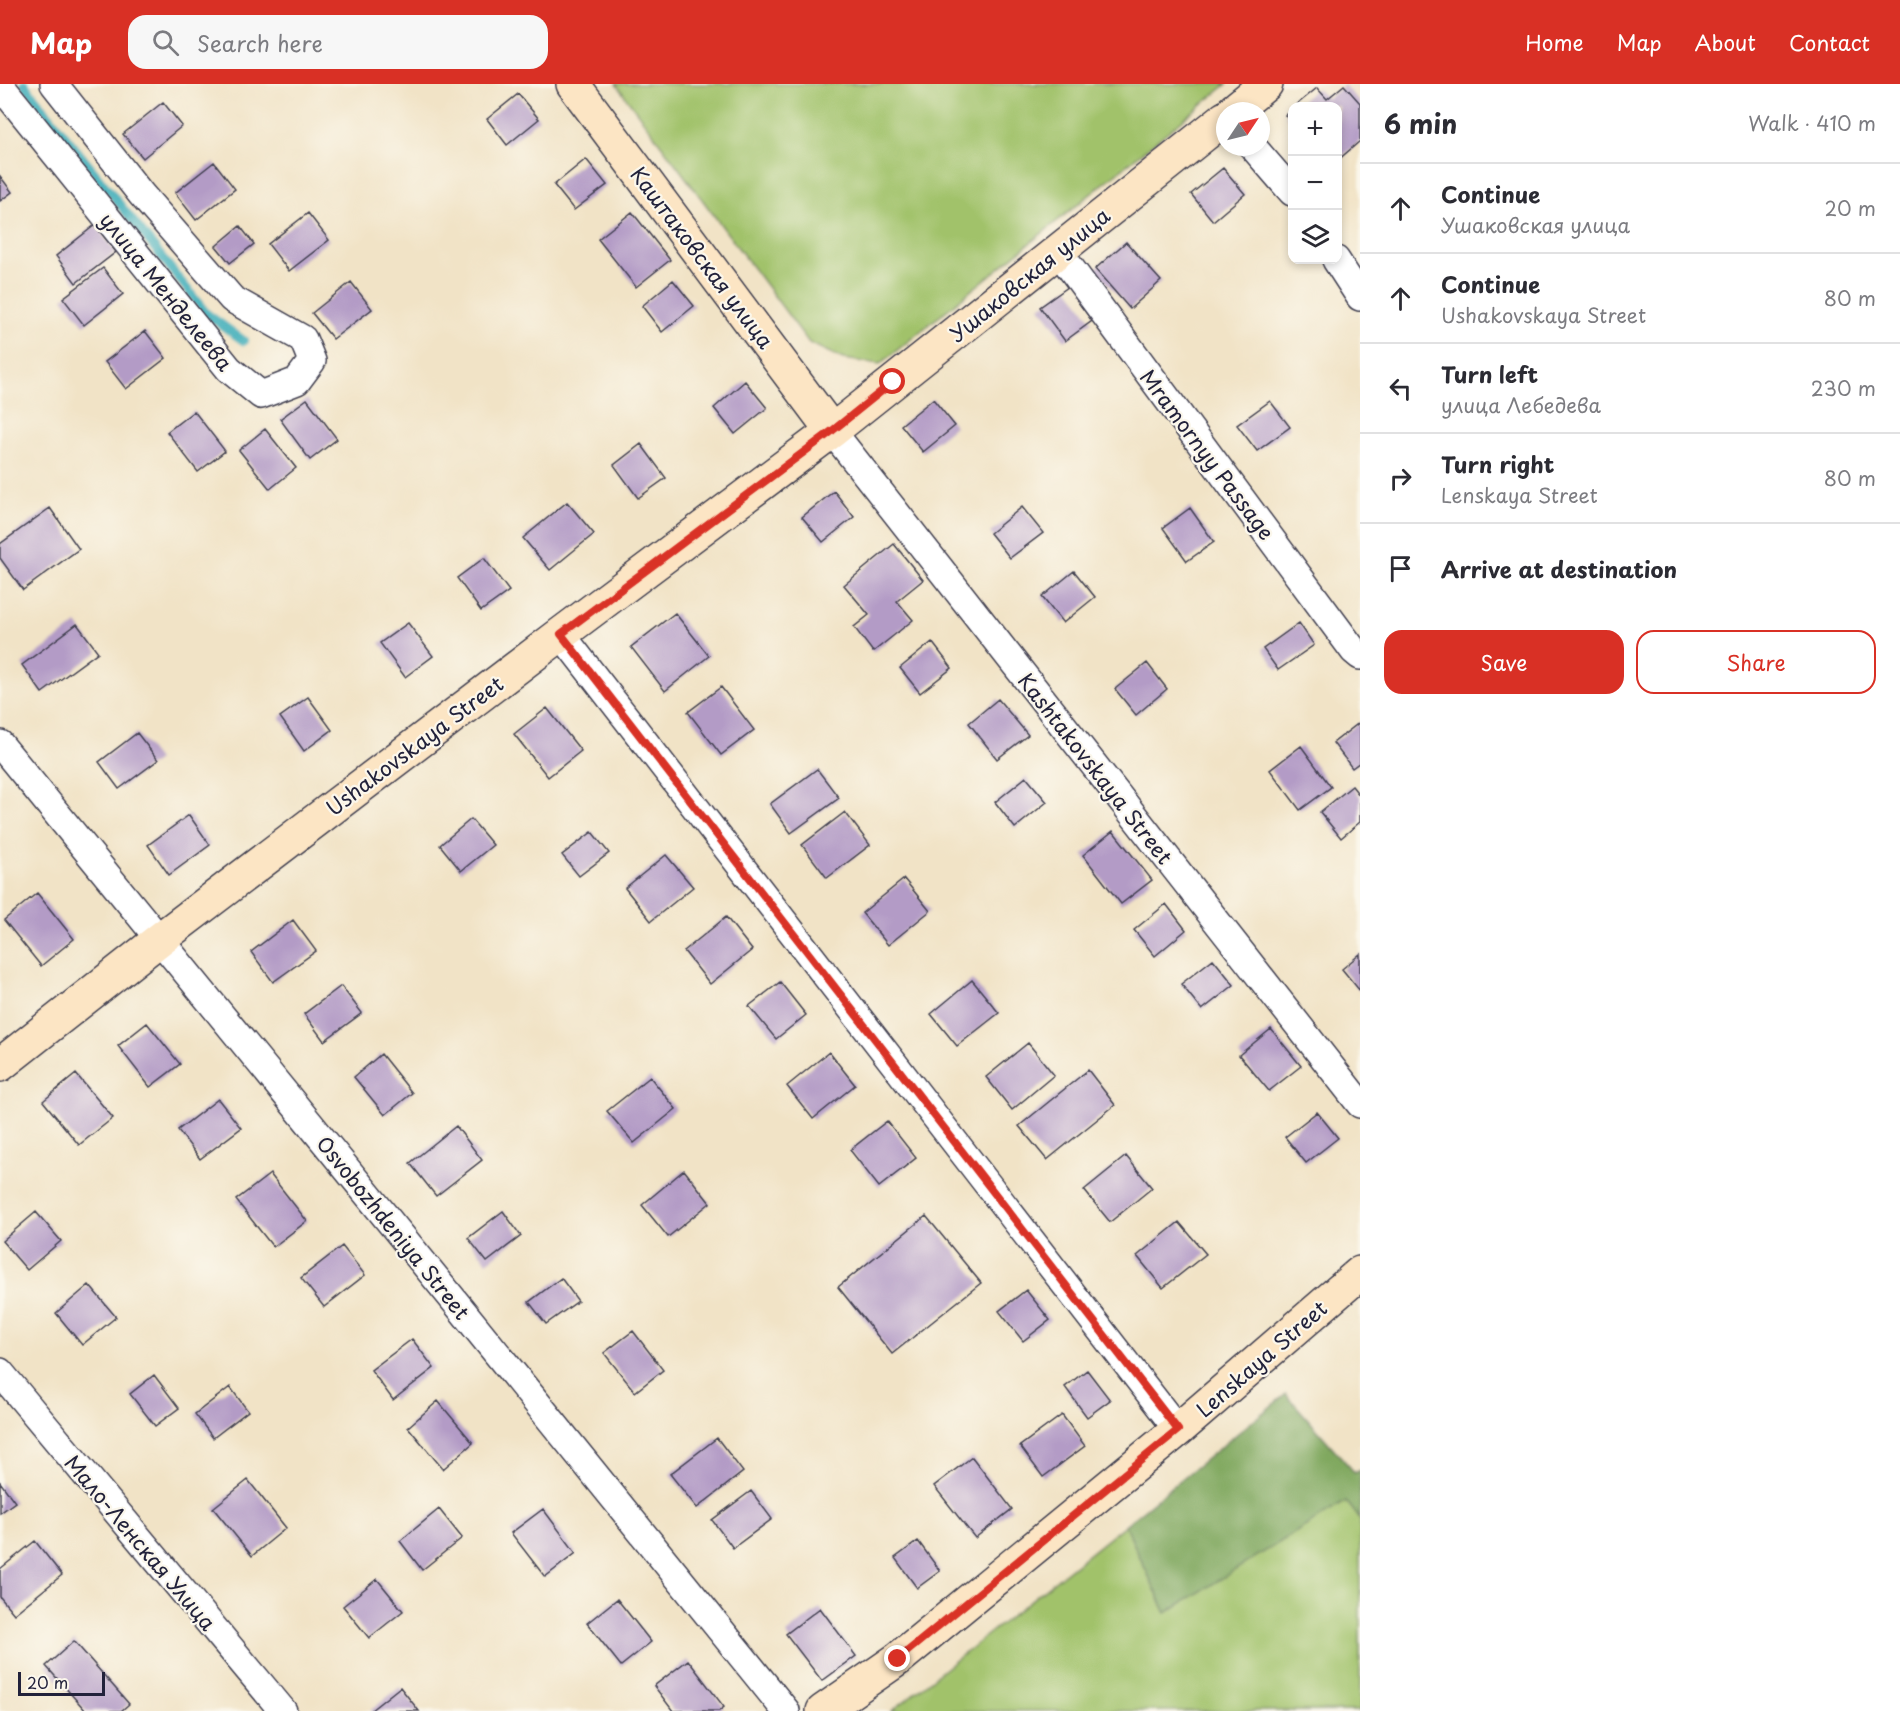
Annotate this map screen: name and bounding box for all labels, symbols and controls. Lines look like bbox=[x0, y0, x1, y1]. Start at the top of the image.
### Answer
search box bbox=[128, 15, 548, 69]
text: Map bbox=[30, 21, 92, 64]
icon: search bbox=[149, 26, 182, 59]
text: Search here bbox=[197, 26, 323, 59]
text: Home bbox=[1525, 26, 1584, 58]
text: Map bbox=[1617, 26, 1662, 58]
text: About bbox=[1695, 26, 1756, 58]
text: Contact bbox=[1789, 26, 1870, 58]
north arrow bbox=[1216, 102, 1270, 156]
map controls bbox=[1288, 102, 1342, 264]
button: + bbox=[1288, 102, 1342, 156]
text: 6 min bbox=[1384, 104, 1457, 143]
text: Walk · 410 m bbox=[1748, 108, 1876, 138]
button: − bbox=[1288, 156, 1342, 210]
street label: Каштаковская улица bbox=[624, 159, 783, 355]
text: Continue bbox=[1441, 177, 1540, 210]
icon: ahead bbox=[1384, 192, 1417, 225]
text: 20 m bbox=[1824, 193, 1876, 223]
street label: Ушаковская улица bbox=[942, 199, 1117, 349]
street label: улица Менделеева bbox=[93, 205, 241, 377]
button: layers bbox=[1288, 210, 1342, 264]
text: Ушаковская улица bbox=[1441, 210, 1630, 240]
text: Continue bbox=[1441, 267, 1540, 300]
icon: ahead bbox=[1384, 282, 1417, 315]
text: 80 m bbox=[1824, 283, 1876, 313]
text: Ushakovskaya Street bbox=[1441, 300, 1646, 330]
text: Turn left bbox=[1441, 357, 1538, 390]
street label: Mramornyy Passage bbox=[1133, 362, 1283, 546]
route start bbox=[879, 368, 905, 394]
icon: left bbox=[1384, 372, 1417, 405]
text: 230 m bbox=[1811, 373, 1876, 403]
text: улица Лебедева bbox=[1441, 390, 1601, 420]
text: Turn right bbox=[1441, 447, 1554, 480]
icon: right bbox=[1384, 462, 1417, 495]
text: 80 m bbox=[1824, 463, 1876, 493]
text: Lenskaya Street bbox=[1441, 480, 1598, 510]
icon: arrive bbox=[1384, 552, 1417, 585]
text: Arrive at destination bbox=[1441, 552, 1677, 585]
button: Save bbox=[1384, 630, 1624, 694]
button: Share bbox=[1636, 630, 1876, 694]
street label: Kashtakovskaya Street bbox=[1011, 665, 1181, 871]
street label: Ushakovskaya Street bbox=[318, 667, 510, 823]
street label: Osvobozhdeniya Street bbox=[310, 1128, 478, 1326]
street label: Lenskaya Street bbox=[1188, 1292, 1334, 1424]
street label: Мало-Ленская Улица bbox=[58, 1447, 225, 1638]
route end bbox=[884, 1645, 910, 1671]
scale bar bbox=[18, 1669, 105, 1696]
text: 20 m bbox=[27, 1670, 68, 1694]

